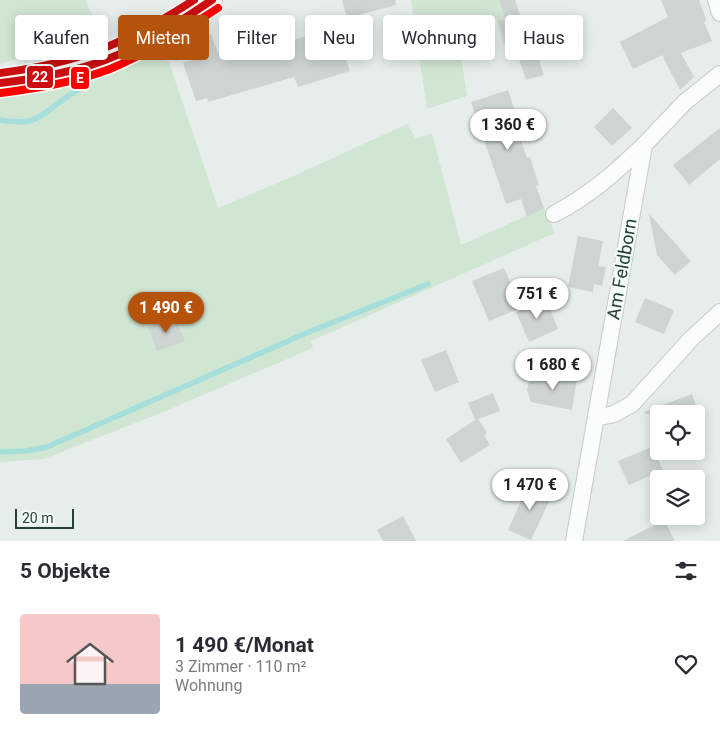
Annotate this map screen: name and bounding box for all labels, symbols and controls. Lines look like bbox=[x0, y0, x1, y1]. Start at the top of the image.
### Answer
chip: Kaufen bbox=[15, 15, 108, 60]
chip: Mieten bbox=[118, 15, 209, 60]
chip: Filter bbox=[219, 15, 295, 60]
chip: Neu bbox=[305, 15, 373, 60]
chip: Wohnung bbox=[383, 15, 495, 60]
chip: Haus bbox=[505, 15, 583, 60]
line badge: 22 bbox=[26, 65, 54, 89]
line badge: E bbox=[70, 66, 90, 90]
text: 22 bbox=[32, 69, 48, 85]
text: E bbox=[76, 70, 84, 86]
pin: 1 360 € bbox=[462, 108, 554, 151]
text: 1 360 € bbox=[481, 115, 535, 134]
street label: Am Feldborn bbox=[602, 217, 641, 321]
pin: 751 € bbox=[502, 278, 572, 320]
text: 751 € bbox=[517, 284, 557, 303]
pin: 1 490 € bbox=[120, 292, 212, 334]
text: 1 490 € bbox=[139, 298, 193, 317]
pin: 1 680 € bbox=[507, 348, 599, 391]
text: 1 680 € bbox=[526, 355, 580, 374]
map controls bbox=[650, 405, 705, 525]
button: locate bbox=[650, 405, 705, 460]
pin: 1 470 € bbox=[484, 468, 576, 511]
button: layers bbox=[650, 470, 705, 525]
text: 1 470 € bbox=[503, 475, 557, 494]
scale bar bbox=[15, 506, 74, 529]
text: 20 m bbox=[22, 510, 54, 526]
icon: filters bbox=[672, 557, 700, 585]
text: 5 Objekte bbox=[20, 559, 110, 583]
text: 1 490 €/Monat bbox=[175, 633, 314, 657]
icon: home bbox=[60, 634, 120, 694]
icon: heart bbox=[672, 650, 700, 678]
text: 3 Zimmer · 110 m² bbox=[175, 657, 306, 676]
text: Wohnung bbox=[175, 676, 242, 695]

